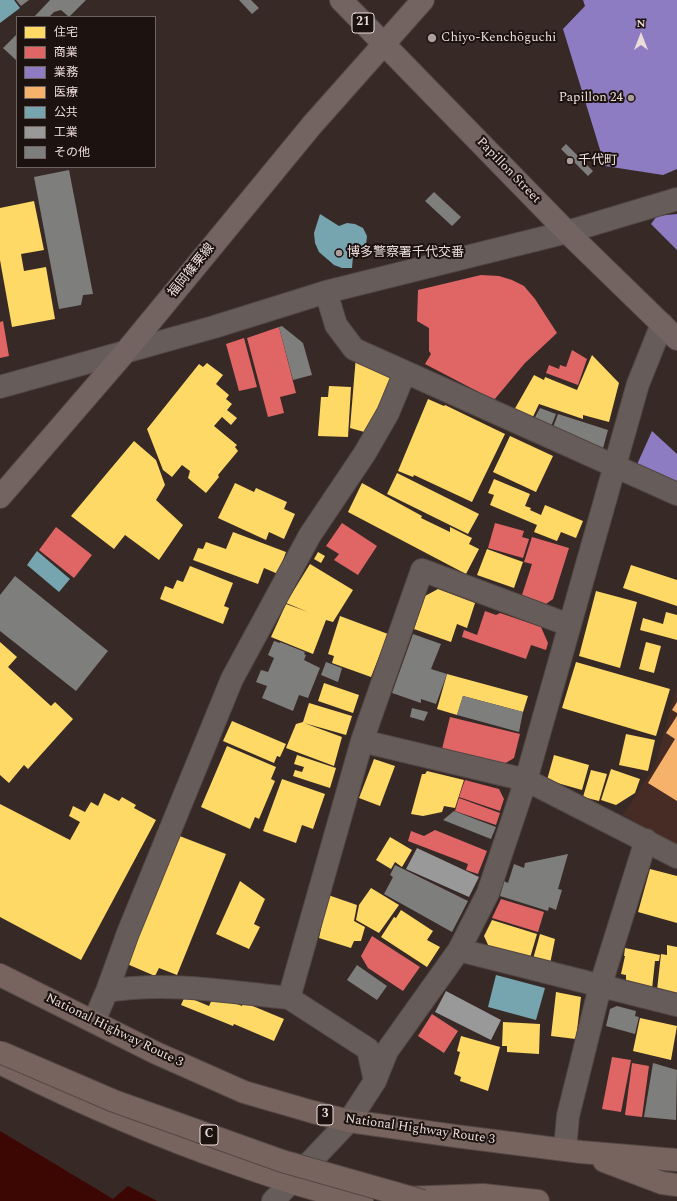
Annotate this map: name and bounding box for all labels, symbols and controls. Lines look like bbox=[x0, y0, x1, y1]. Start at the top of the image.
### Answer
road number: 21 bbox=[352, 13, 374, 33]
text: N bbox=[637, 15, 645, 32]
legend bbox=[16, 16, 156, 168]
north arrow bbox=[621, 16, 661, 56]
text: 住宅 bbox=[54, 23, 78, 42]
place label: Chiyo-Kenchōguchi bbox=[441, 30, 556, 46]
marker: Chiyo-Kenchōguchi bbox=[426, 32, 438, 44]
text: 商業 bbox=[54, 43, 78, 62]
text: 業務 bbox=[54, 63, 78, 82]
text: 医療 bbox=[54, 83, 78, 102]
place label: Papillon 24 bbox=[559, 90, 623, 106]
marker: Papillon 24 bbox=[626, 93, 636, 103]
text: 公共 bbox=[54, 103, 78, 122]
text: 工業 bbox=[54, 123, 78, 142]
street label: Papillon Street bbox=[473, 135, 543, 207]
text: その他 bbox=[54, 143, 90, 162]
place label: 千代町 bbox=[578, 153, 617, 169]
marker: 千代町 bbox=[565, 156, 575, 166]
street label: 福岡篠栗線 bbox=[165, 241, 219, 301]
place label: 博多警察署千代交番 bbox=[347, 245, 464, 261]
marker: 博多警察署千代交番 bbox=[334, 248, 344, 258]
street label: National Highway Route 3 bbox=[43, 991, 185, 1071]
road number: 3 bbox=[317, 1105, 333, 1125]
street label: National Highway Route 3 bbox=[344, 1112, 496, 1148]
road number: C bbox=[200, 1125, 218, 1145]

